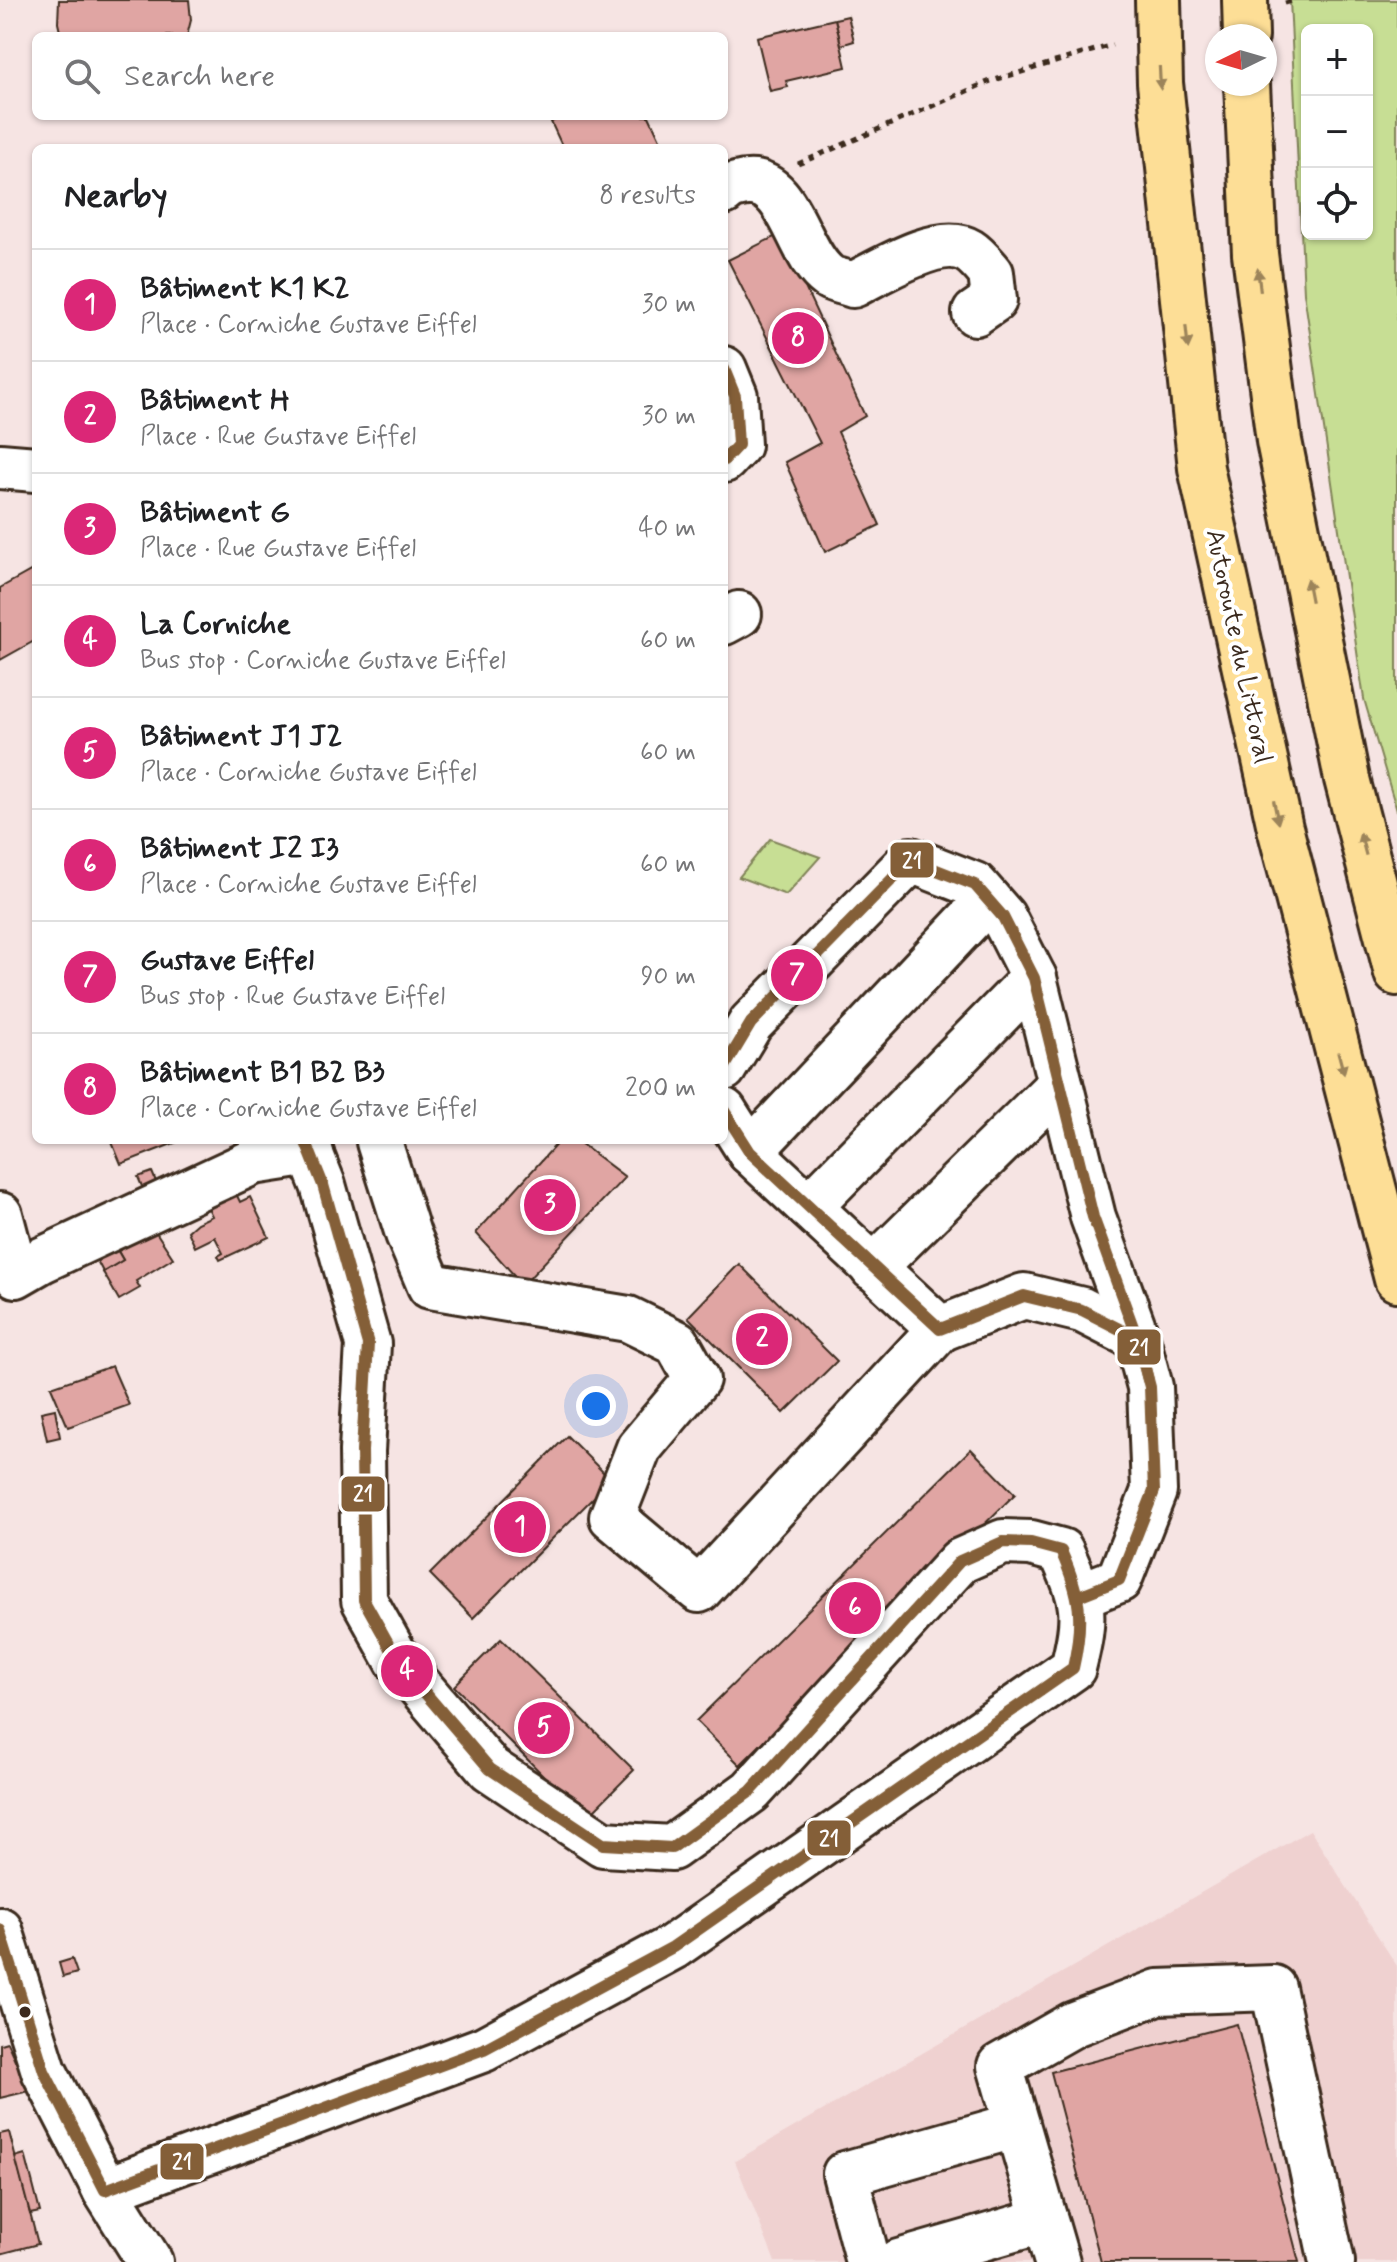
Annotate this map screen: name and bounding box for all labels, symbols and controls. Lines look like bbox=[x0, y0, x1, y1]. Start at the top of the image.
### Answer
north arrow bbox=[1205, 24, 1277, 96]
map controls bbox=[1301, 24, 1373, 240]
button: + bbox=[1301, 24, 1373, 96]
search box bbox=[32, 32, 728, 120]
icon: search bbox=[60, 54, 104, 98]
text: Search here bbox=[124, 57, 275, 96]
one-way arrow bbox=[1154, 66, 1167, 91]
button: − bbox=[1301, 96, 1373, 168]
button: locate bbox=[1301, 168, 1373, 240]
text: Nearby bbox=[64, 174, 168, 219]
text: 8 results bbox=[599, 179, 696, 213]
one-way arrow bbox=[1252, 267, 1265, 292]
text: Bâtiment K1 K2 bbox=[140, 269, 350, 308]
text: 1 bbox=[84, 288, 96, 322]
text: 30 m bbox=[642, 288, 696, 322]
text: Place · Corniche Gustave Eiffel bbox=[140, 308, 477, 342]
pin: 8 bbox=[772, 308, 824, 368]
one-way arrow bbox=[1180, 324, 1193, 349]
text: Bâtiment H bbox=[140, 381, 290, 420]
text: 2 bbox=[84, 400, 96, 434]
text: 30 m bbox=[642, 400, 696, 434]
text: Place · Rue Gustave Eiffel bbox=[140, 420, 416, 454]
text: Bâtiment G bbox=[140, 493, 290, 532]
text: 3 bbox=[84, 512, 96, 546]
text: 40 m bbox=[638, 512, 696, 546]
street label: Autoroute du Littoral bbox=[1197, 526, 1279, 767]
text: Place · Rue Gustave Eiffel bbox=[140, 532, 416, 566]
one-way arrow bbox=[1302, 577, 1314, 602]
text: La Corniche bbox=[140, 605, 291, 644]
text: 4 bbox=[82, 624, 98, 658]
text: 60 m bbox=[640, 624, 696, 658]
text: Bus stop · Corniche Gustave Eiffel bbox=[140, 644, 506, 678]
text: Bâtiment J1 J2 bbox=[140, 717, 342, 756]
text: 5 bbox=[82, 736, 98, 770]
text: 60 m bbox=[640, 736, 696, 770]
text: Place · Corniche Gustave Eiffel bbox=[140, 756, 477, 790]
one-way arrow bbox=[1270, 799, 1283, 824]
text: Bâtiment I2 I3 bbox=[140, 829, 339, 868]
one-way arrow bbox=[1357, 831, 1369, 856]
line badge: 21 bbox=[889, 841, 935, 879]
text: 6 bbox=[83, 848, 97, 882]
text: 60 m bbox=[640, 848, 696, 882]
text: 21 bbox=[902, 848, 922, 876]
text: Place · Corniche Gustave Eiffel bbox=[140, 868, 477, 902]
text: Gustave Eiffel bbox=[140, 941, 314, 980]
pin: 7 bbox=[771, 945, 823, 1005]
text: 7 bbox=[82, 960, 98, 994]
text: 90 m bbox=[641, 960, 696, 994]
text: Bus stop · Rue Gustave Eiffel bbox=[140, 980, 445, 1014]
one-way arrow bbox=[1335, 1051, 1347, 1076]
text: Bâtiment B1 B2 B3 bbox=[140, 1053, 385, 1092]
text: 8 bbox=[83, 1072, 97, 1106]
text: 200 m bbox=[625, 1072, 696, 1106]
text: Place · Corniche Gustave Eiffel bbox=[140, 1092, 477, 1126]
pin: 3 bbox=[524, 1175, 576, 1235]
pin: 2 bbox=[736, 1309, 788, 1369]
line badge: 21 bbox=[1116, 1328, 1162, 1366]
text: 21 bbox=[1129, 1335, 1149, 1363]
your location bbox=[576, 1386, 616, 1426]
line badge: 21 bbox=[340, 1475, 386, 1513]
text: 21 bbox=[353, 1481, 373, 1509]
pin: 1 bbox=[494, 1497, 546, 1557]
pin: 6 bbox=[829, 1578, 881, 1638]
pin: 4 bbox=[381, 1641, 433, 1701]
pin: 5 bbox=[518, 1698, 570, 1758]
line badge: 21 bbox=[806, 1819, 852, 1857]
text: 21 bbox=[819, 1826, 839, 1854]
unlabelled marker bbox=[17, 2004, 33, 2020]
line badge: 21 bbox=[159, 2142, 205, 2181]
text: 21 bbox=[172, 2149, 192, 2177]

